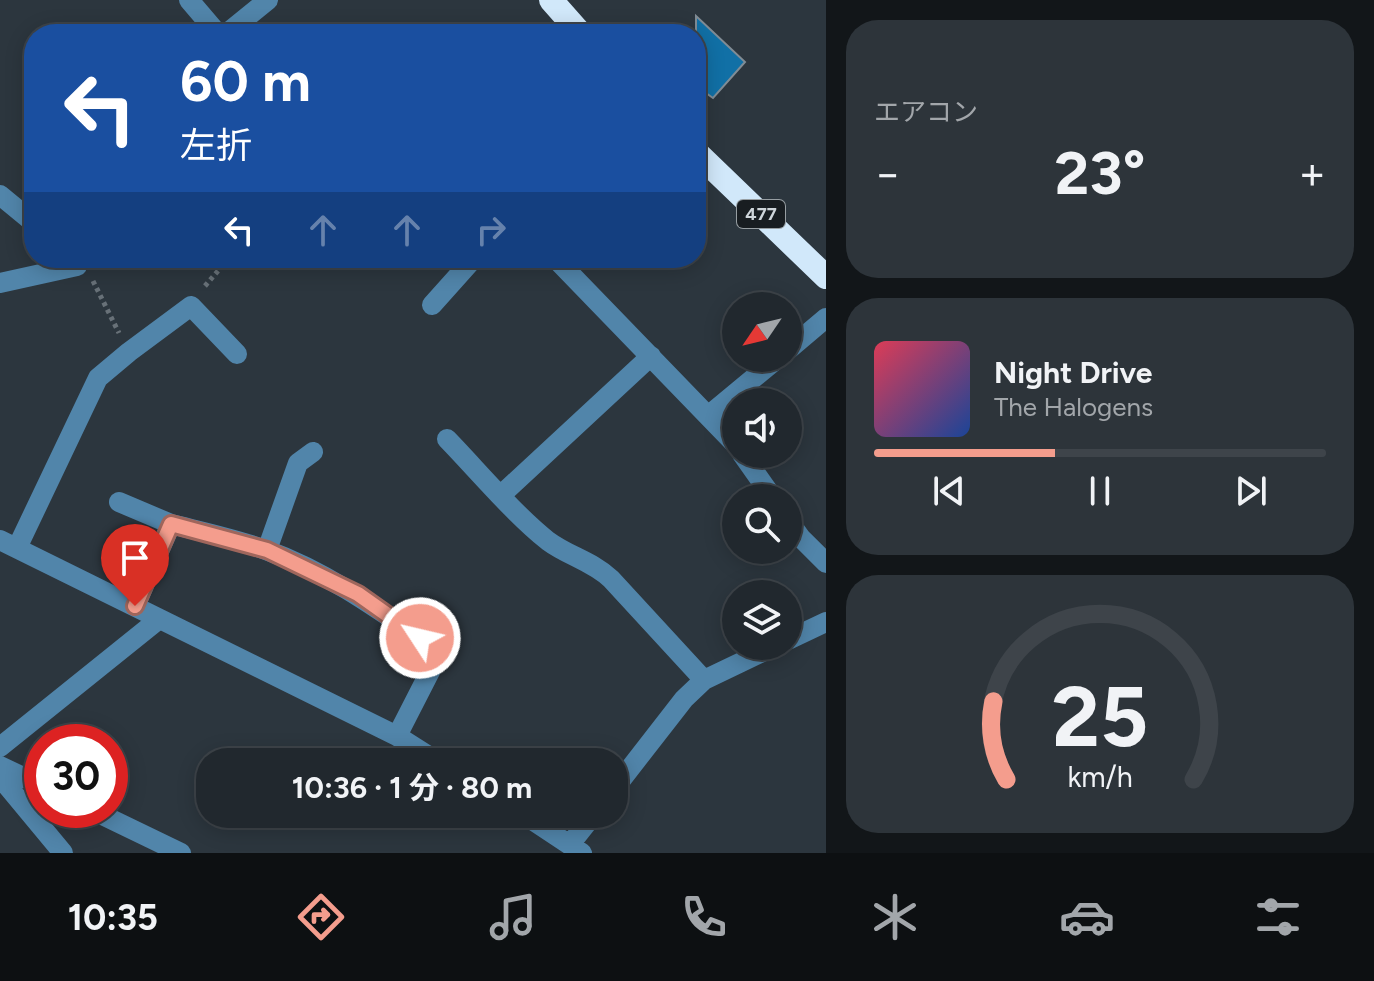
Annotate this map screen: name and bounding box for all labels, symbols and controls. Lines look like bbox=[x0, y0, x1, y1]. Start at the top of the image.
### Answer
text: 60 m bbox=[180, 48, 311, 115]
icon: left bbox=[48, 56, 152, 160]
text: エアコン bbox=[874, 96, 978, 128]
text: 左折 bbox=[180, 124, 252, 167]
text: 23° bbox=[1055, 137, 1145, 209]
text: − bbox=[874, 147, 901, 200]
text: + bbox=[1299, 147, 1326, 200]
road number: 477 bbox=[737, 200, 785, 228]
icon: left bbox=[217, 208, 261, 252]
icon: ahead bbox=[301, 208, 345, 252]
icon: ahead bbox=[385, 208, 429, 252]
icon: right bbox=[469, 208, 513, 252]
north arrow bbox=[722, 292, 802, 372]
map controls bbox=[722, 292, 802, 660]
text: Night Drive bbox=[994, 354, 1152, 391]
button: sound bbox=[722, 388, 802, 468]
text: The Halogens bbox=[994, 391, 1153, 423]
icon: previous bbox=[927, 469, 971, 513]
icon: pause bbox=[1078, 469, 1122, 513]
icon: next bbox=[1229, 469, 1273, 513]
button: search bbox=[722, 484, 802, 564]
pin bbox=[101, 524, 169, 606]
icon: arrive bbox=[113, 536, 157, 580]
button: layers bbox=[722, 580, 802, 660]
position arrow bbox=[378, 596, 462, 680]
text: 25 bbox=[1052, 667, 1148, 767]
speed limit sign: 30 bbox=[24, 724, 128, 828]
text: km/h bbox=[1067, 760, 1133, 794]
text: 10:36 · 1 分 · 80 m bbox=[292, 769, 532, 806]
icon: directions bbox=[293, 889, 349, 945]
icon: music bbox=[485, 889, 541, 945]
icon: phone bbox=[676, 889, 732, 945]
icon: climate bbox=[867, 889, 923, 945]
icon: car bbox=[1059, 889, 1115, 945]
icon: filters bbox=[1250, 889, 1306, 945]
text: 10:35 bbox=[68, 896, 158, 939]

